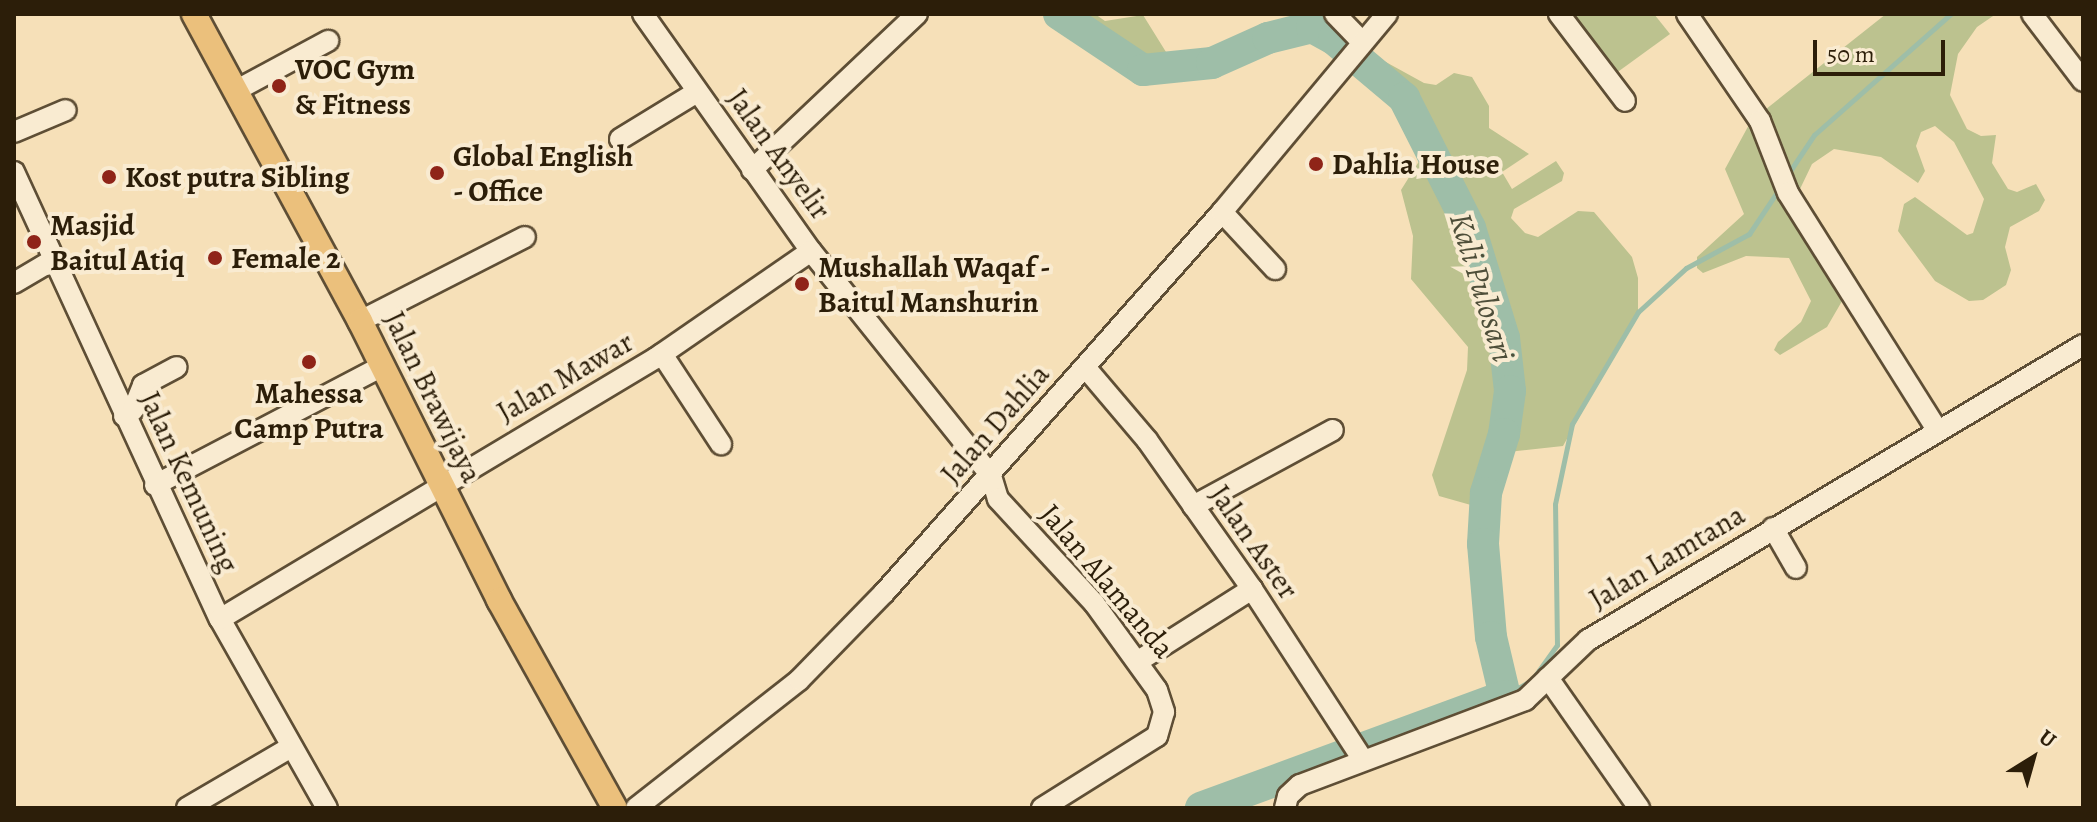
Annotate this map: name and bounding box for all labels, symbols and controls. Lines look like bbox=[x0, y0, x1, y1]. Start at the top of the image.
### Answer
scale bar bbox=[1817, 24, 1949, 74]
text: 50 m bbox=[1827, 38, 1875, 70]
place label: VOC Gym & Fitness bbox=[295, 51, 415, 122]
marker: VOC Gym & Fitness bbox=[270, 77, 288, 95]
street label: Jalan Anyelir bbox=[719, 82, 839, 226]
place label: Global English - Office bbox=[453, 138, 633, 208]
place label: Dahlia House bbox=[1332, 146, 1500, 182]
marker: Dahlia House bbox=[1307, 155, 1325, 173]
place label: Kost putra Sibling bbox=[125, 159, 350, 195]
marker: Global English - Office bbox=[428, 164, 446, 182]
marker: Kost putra Sibling bbox=[100, 168, 118, 186]
place label: Masjid Baitul Atiq bbox=[50, 207, 184, 278]
water label: Kali Pulosari bbox=[1441, 208, 1523, 366]
marker: Masjid Baitul Atiq bbox=[25, 233, 43, 251]
place label: Female 2 bbox=[231, 240, 340, 276]
marker: Female 2 bbox=[206, 249, 224, 267]
place label: Mushallah Waqaf - Baitul Manshurin bbox=[818, 249, 1051, 320]
marker: Mushallah Waqaf - Baitul Manshurin bbox=[793, 275, 811, 293]
street label: Jalan Brawijaya bbox=[376, 305, 490, 489]
street label: Jalan Mawar bbox=[491, 324, 639, 430]
marker: Mahessa Camp Putra bbox=[300, 353, 318, 371]
street label: Jalan Dahlia bbox=[933, 357, 1057, 491]
place label: Mahessa Camp Putra bbox=[234, 375, 384, 446]
street label: Jalan Kemuning bbox=[131, 386, 247, 578]
street label: Jalan Aster bbox=[1202, 478, 1306, 606]
street label: Jalan Alamanda bbox=[1032, 497, 1182, 665]
street label: Jalan Lamtana bbox=[1583, 497, 1751, 617]
north arrow bbox=[1993, 718, 2073, 798]
text: U bbox=[2033, 722, 2062, 755]

